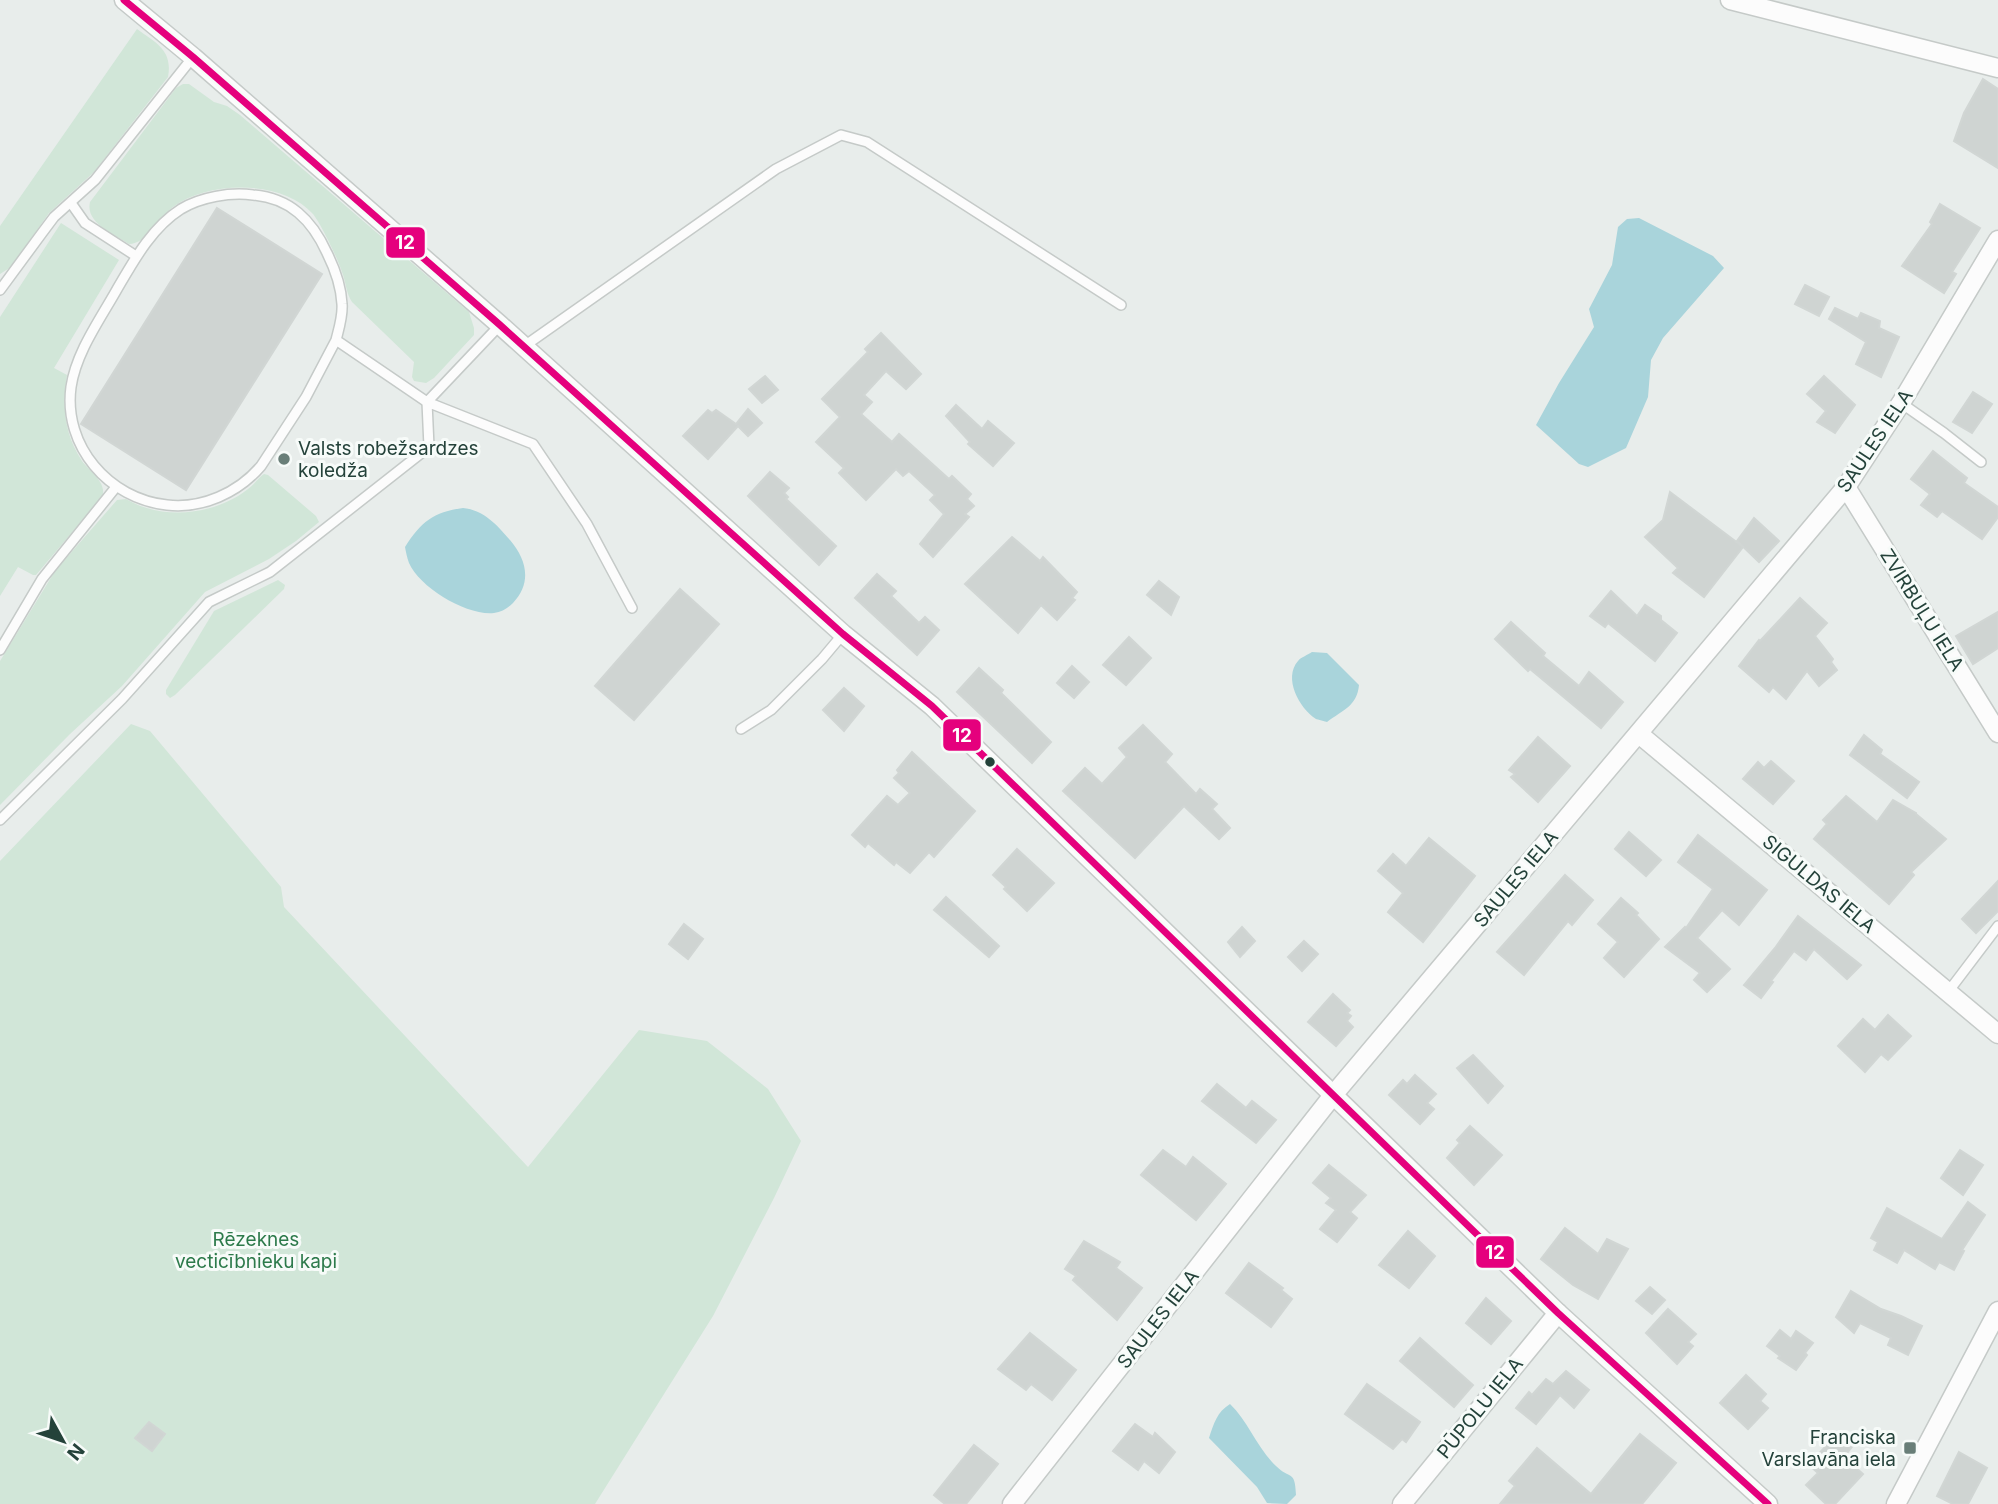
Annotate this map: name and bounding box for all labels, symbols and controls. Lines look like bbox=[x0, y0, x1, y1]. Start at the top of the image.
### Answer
line badge: 12 bbox=[385, 226, 426, 259]
text: 12 bbox=[395, 231, 415, 254]
street label: SAULES IELA bbox=[1832, 385, 1918, 497]
place label: Valsts robežsardzes koledža bbox=[298, 437, 479, 482]
marker: Valsts robežsardzes koledža bbox=[276, 451, 292, 467]
street label: ZVIRBUĻU IELA bbox=[1875, 545, 1969, 675]
line badge: 12 bbox=[942, 718, 982, 752]
text: 12 bbox=[952, 724, 972, 747]
unlabelled marker bbox=[983, 755, 997, 769]
street label: SAULES IELA bbox=[1469, 826, 1563, 932]
street label: SIGULDAS IELA bbox=[1758, 830, 1880, 938]
park label: Rēzeknes vecticībnieku kapi bbox=[175, 1228, 337, 1273]
line badge: 12 bbox=[1475, 1235, 1515, 1269]
text: 12 bbox=[1485, 1241, 1505, 1264]
street label: SAULES IELA bbox=[1112, 1265, 1204, 1373]
street label: PŪPOLU IELA bbox=[1432, 1353, 1528, 1463]
north arrow bbox=[28, 1406, 98, 1476]
place label: Franciska Varslavāna iela bbox=[1762, 1426, 1896, 1471]
text: N bbox=[62, 1439, 89, 1465]
marker: Franciska Varslavāna iela bbox=[1902, 1440, 1918, 1456]

